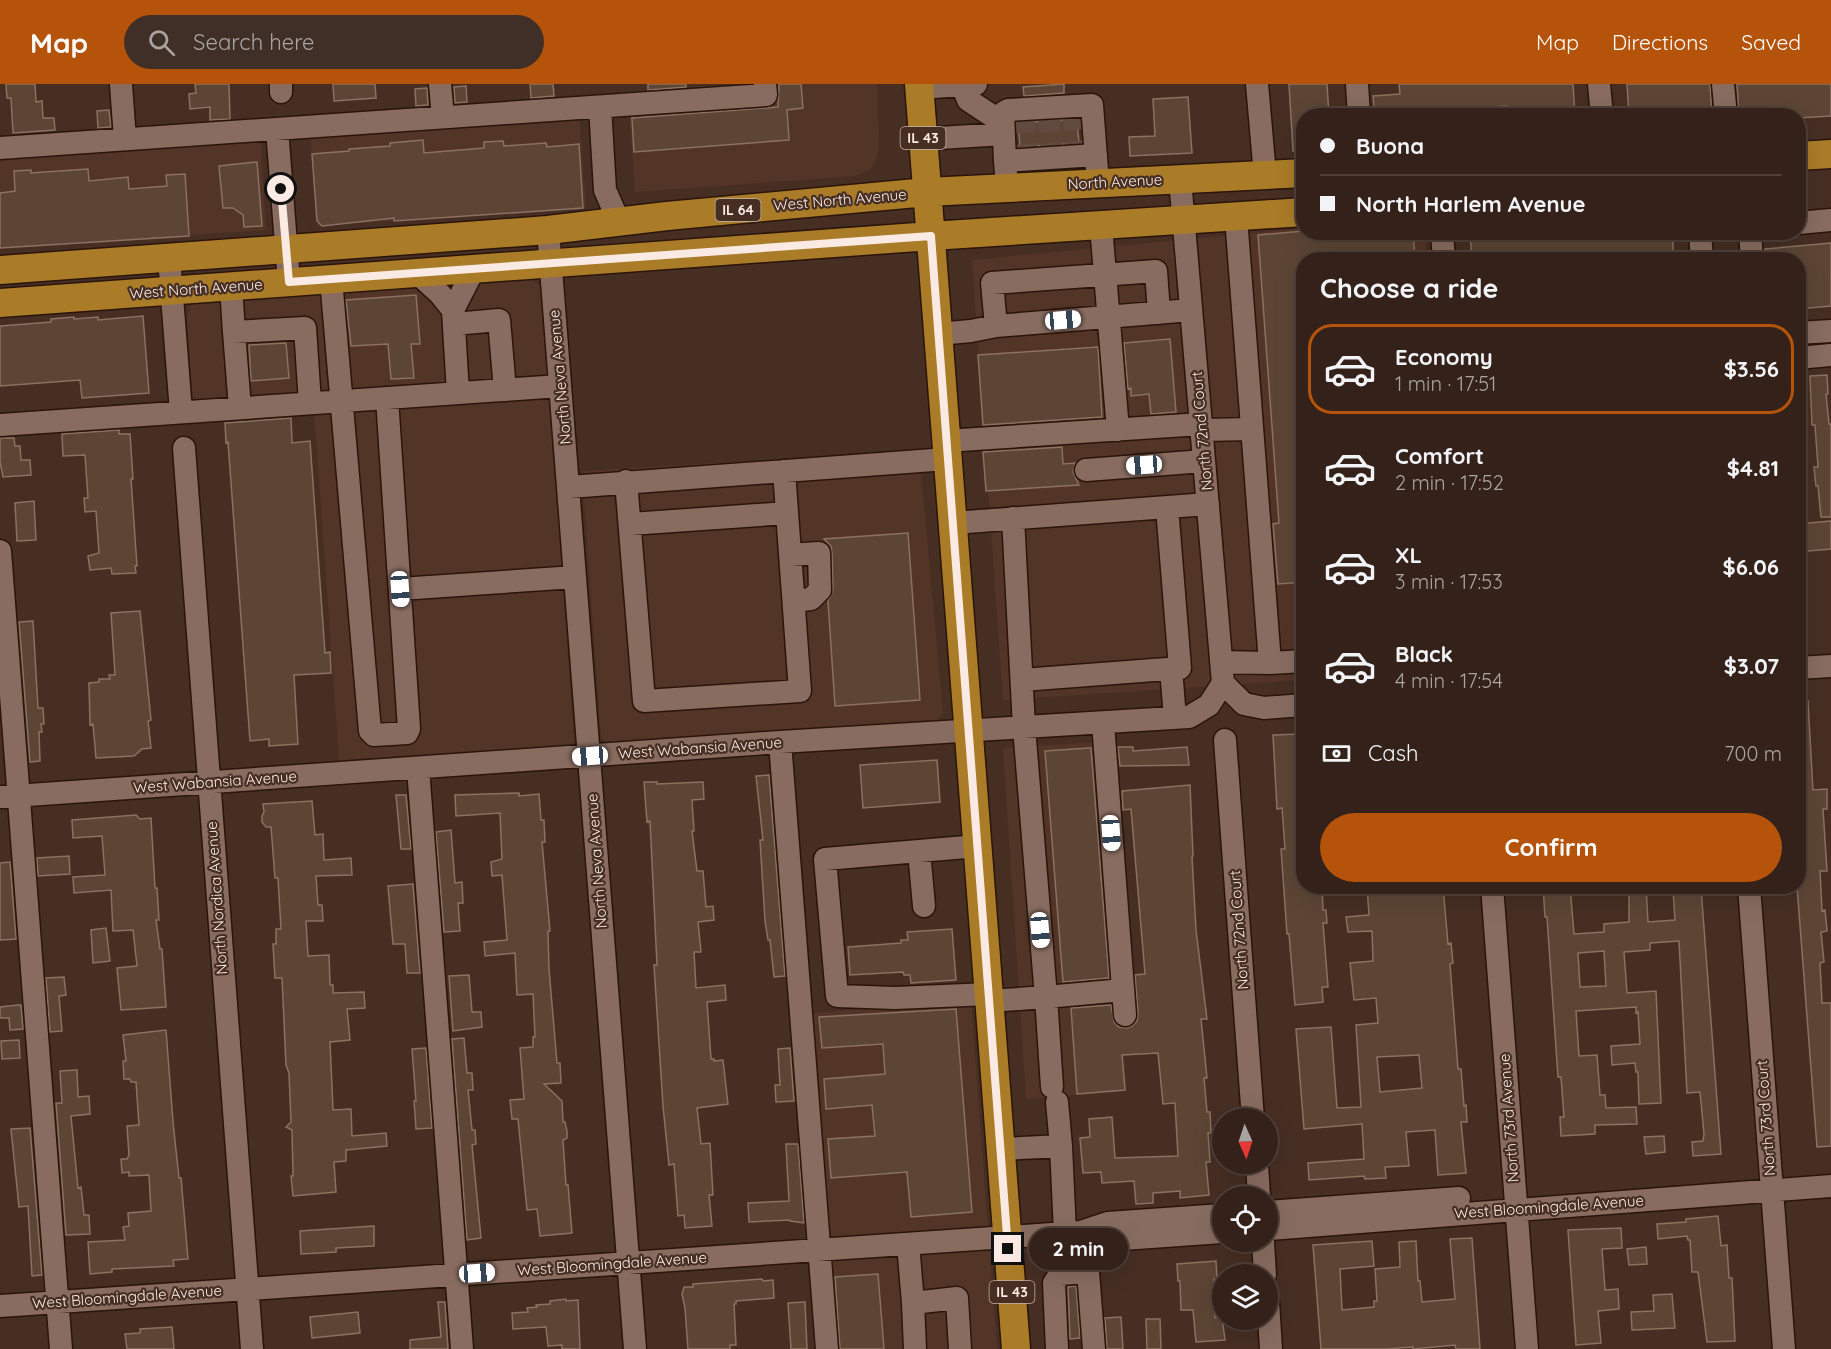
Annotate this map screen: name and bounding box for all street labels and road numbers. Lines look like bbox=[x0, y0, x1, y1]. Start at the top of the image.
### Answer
road number: IL 43 bbox=[900, 127, 946, 149]
street label: North Avenue bbox=[1067, 170, 1163, 193]
street label: West North Avenue bbox=[773, 184, 907, 215]
road number: IL 64 bbox=[716, 199, 760, 221]
street label: West North Avenue bbox=[129, 274, 263, 303]
street label: North Neva Avenue bbox=[544, 309, 575, 445]
street label: North 72nd Court bbox=[1187, 371, 1216, 491]
street label: West Wabansia Avenue bbox=[618, 732, 782, 763]
street label: West Wabansia Avenue bbox=[133, 766, 297, 797]
street label: North Neva Avenue bbox=[582, 793, 611, 929]
street label: North Nordica Avenue bbox=[202, 821, 231, 975]
street label: North 72nd Court bbox=[1225, 870, 1252, 990]
street label: North 73rd Avenue bbox=[1495, 1053, 1522, 1183]
street label: North 73rd Court bbox=[1752, 1060, 1779, 1177]
street label: West Bloomingdale Avenue bbox=[1453, 1190, 1644, 1223]
street label: West Bloomingdale Avenue bbox=[516, 1247, 707, 1280]
street label: West Bloomingdale Avenue bbox=[31, 1280, 222, 1313]
road number: IL 43 bbox=[990, 1281, 1034, 1303]

